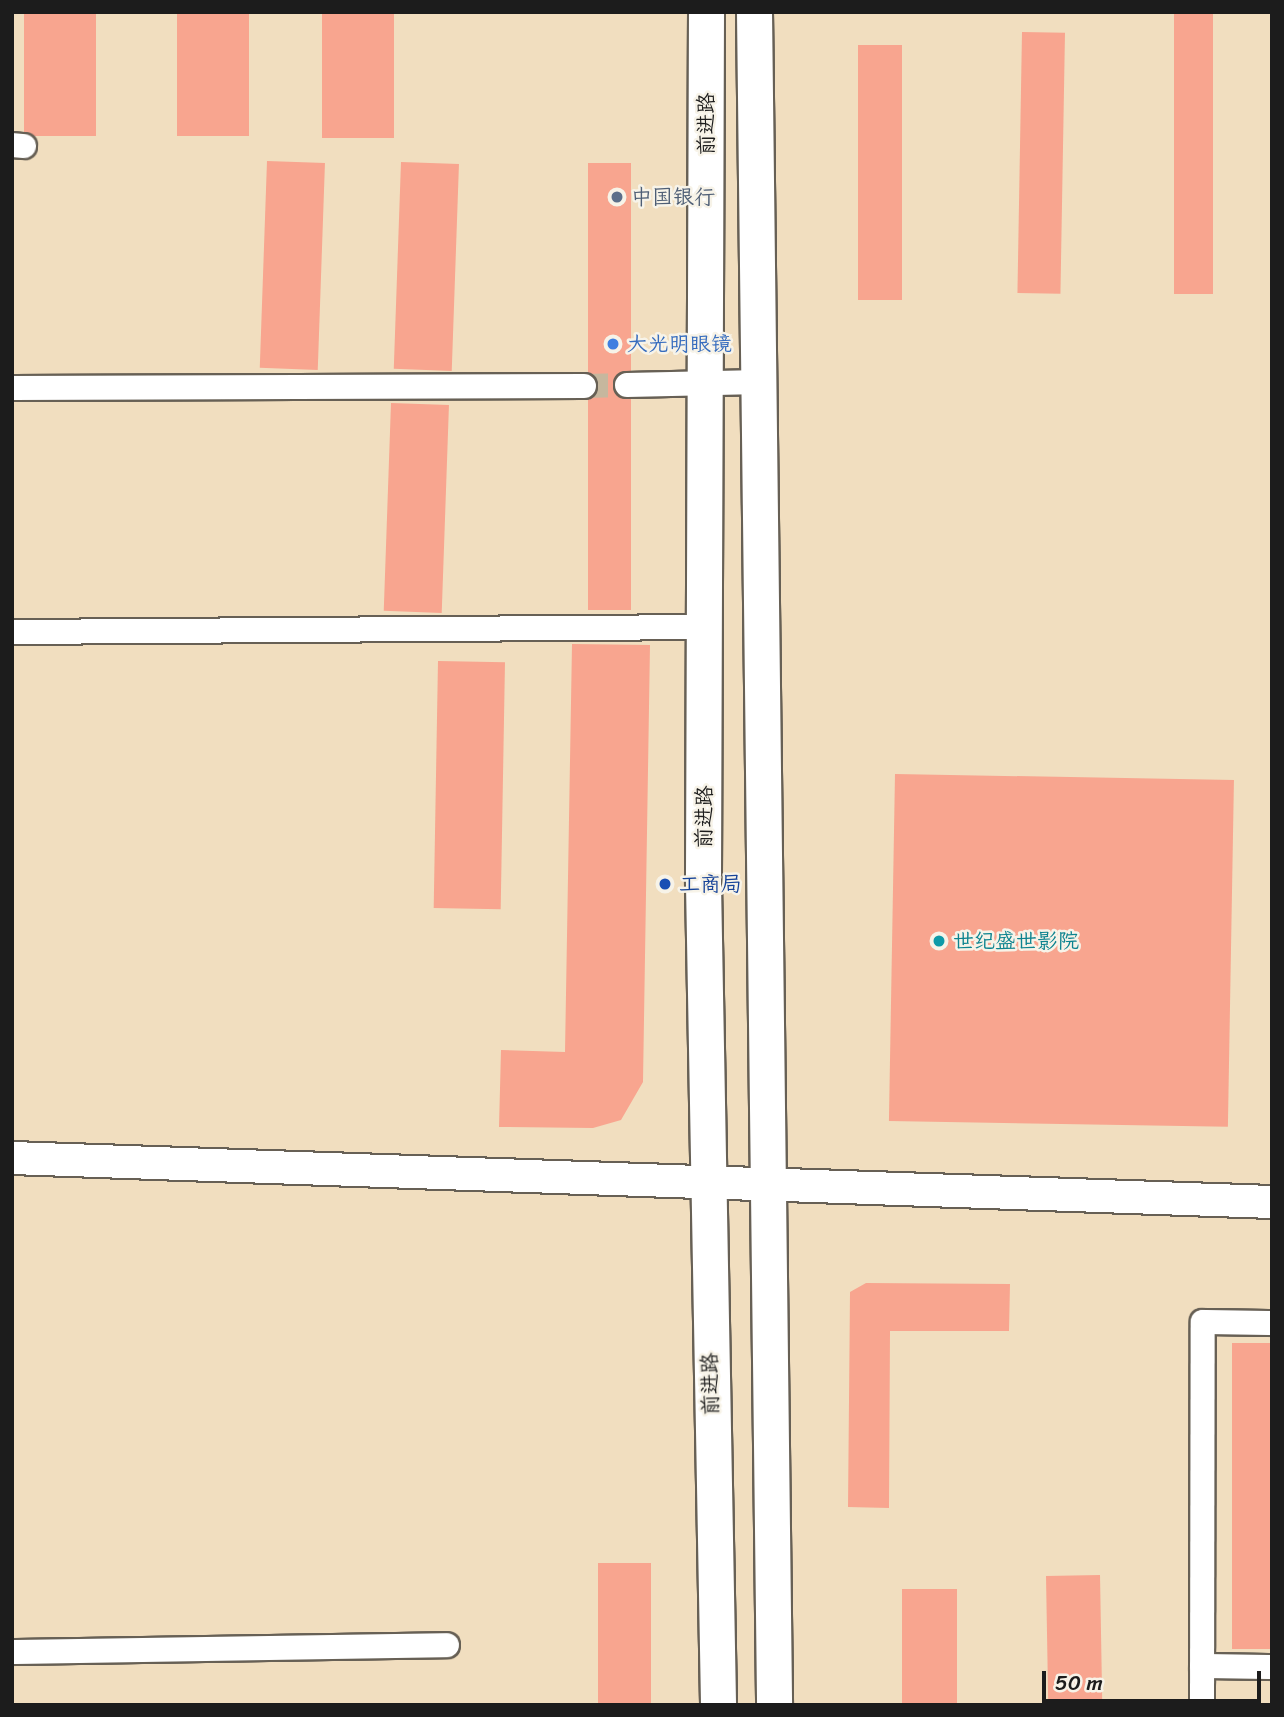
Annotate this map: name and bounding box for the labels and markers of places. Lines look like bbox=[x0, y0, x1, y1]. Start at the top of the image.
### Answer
place label: 中国银行 bbox=[631, 184, 715, 210]
marker: 中国银行 bbox=[609, 189, 625, 205]
place label: 大光明眼镜 bbox=[627, 331, 732, 357]
marker: 大光明眼镜 bbox=[605, 336, 621, 352]
place label: 工商局 bbox=[679, 871, 742, 897]
marker: 工商局 bbox=[657, 876, 673, 892]
place label: 世纪盛世影院 bbox=[953, 928, 1079, 954]
marker: 世纪盛世影院 bbox=[931, 933, 947, 949]

